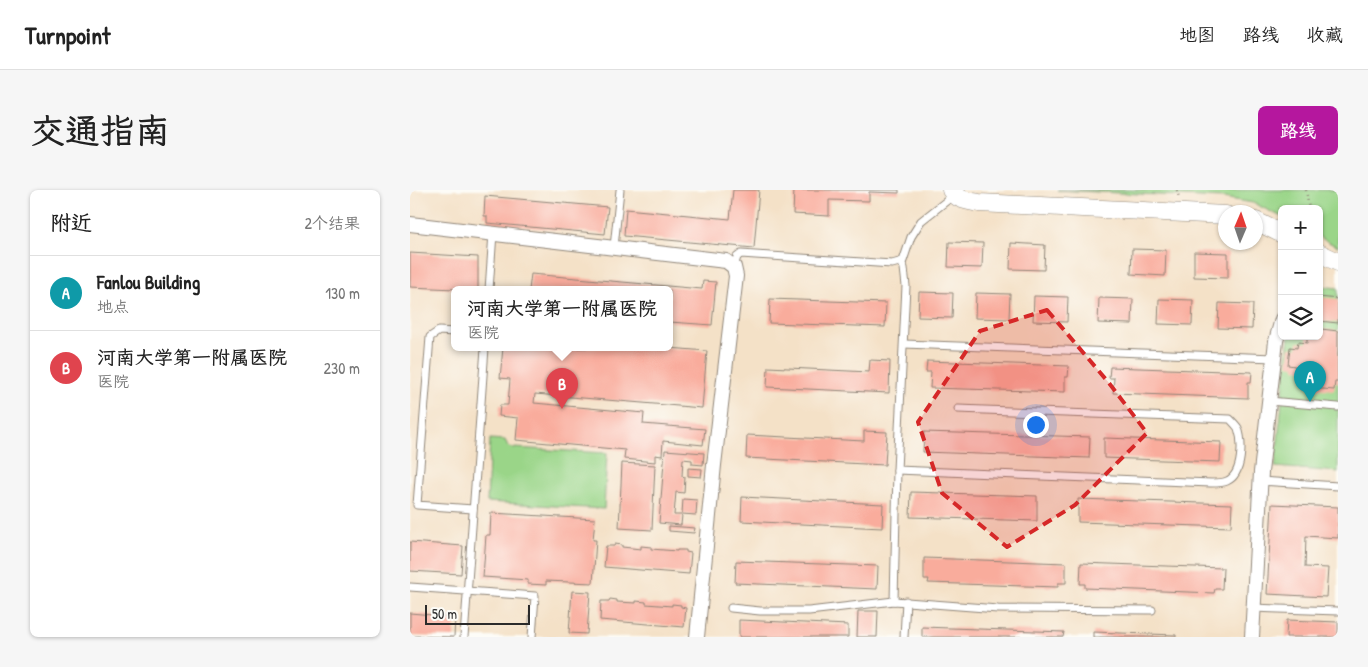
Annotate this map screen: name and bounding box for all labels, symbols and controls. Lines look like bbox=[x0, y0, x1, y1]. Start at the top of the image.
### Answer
text: Turnpoint bbox=[25, 19, 110, 51]
text: 地图 bbox=[1179, 22, 1215, 47]
text: 路线 bbox=[1243, 22, 1279, 47]
text: 收藏 bbox=[1307, 22, 1343, 47]
button: 路线 bbox=[1258, 106, 1338, 155]
text: 交通指南 bbox=[30, 107, 170, 154]
north arrow bbox=[1218, 205, 1263, 250]
map controls bbox=[1278, 205, 1323, 340]
button: + bbox=[1278, 205, 1323, 250]
text: 附近 bbox=[50, 208, 92, 237]
text: 2个结果 bbox=[305, 212, 360, 234]
button: − bbox=[1278, 250, 1323, 295]
text: Fanlou Building bbox=[97, 269, 200, 295]
text: A bbox=[62, 282, 70, 304]
text: 130 m bbox=[325, 282, 360, 304]
popup bbox=[451, 286, 673, 351]
text: 地点 bbox=[97, 295, 129, 317]
text: 河南大学第一附属医院 bbox=[467, 295, 657, 321]
button: layers bbox=[1278, 295, 1323, 340]
text: 医院 bbox=[467, 321, 499, 343]
text: 河南大学第一附属医院 bbox=[97, 344, 287, 370]
text: B bbox=[62, 357, 70, 379]
text: 230 m bbox=[324, 357, 360, 379]
pin: A bbox=[1294, 361, 1326, 402]
pin: B bbox=[546, 368, 578, 409]
text: 医院 bbox=[97, 370, 129, 392]
your location bbox=[1023, 412, 1049, 438]
scale bar bbox=[425, 602, 530, 625]
text: 50 m bbox=[432, 604, 457, 623]

